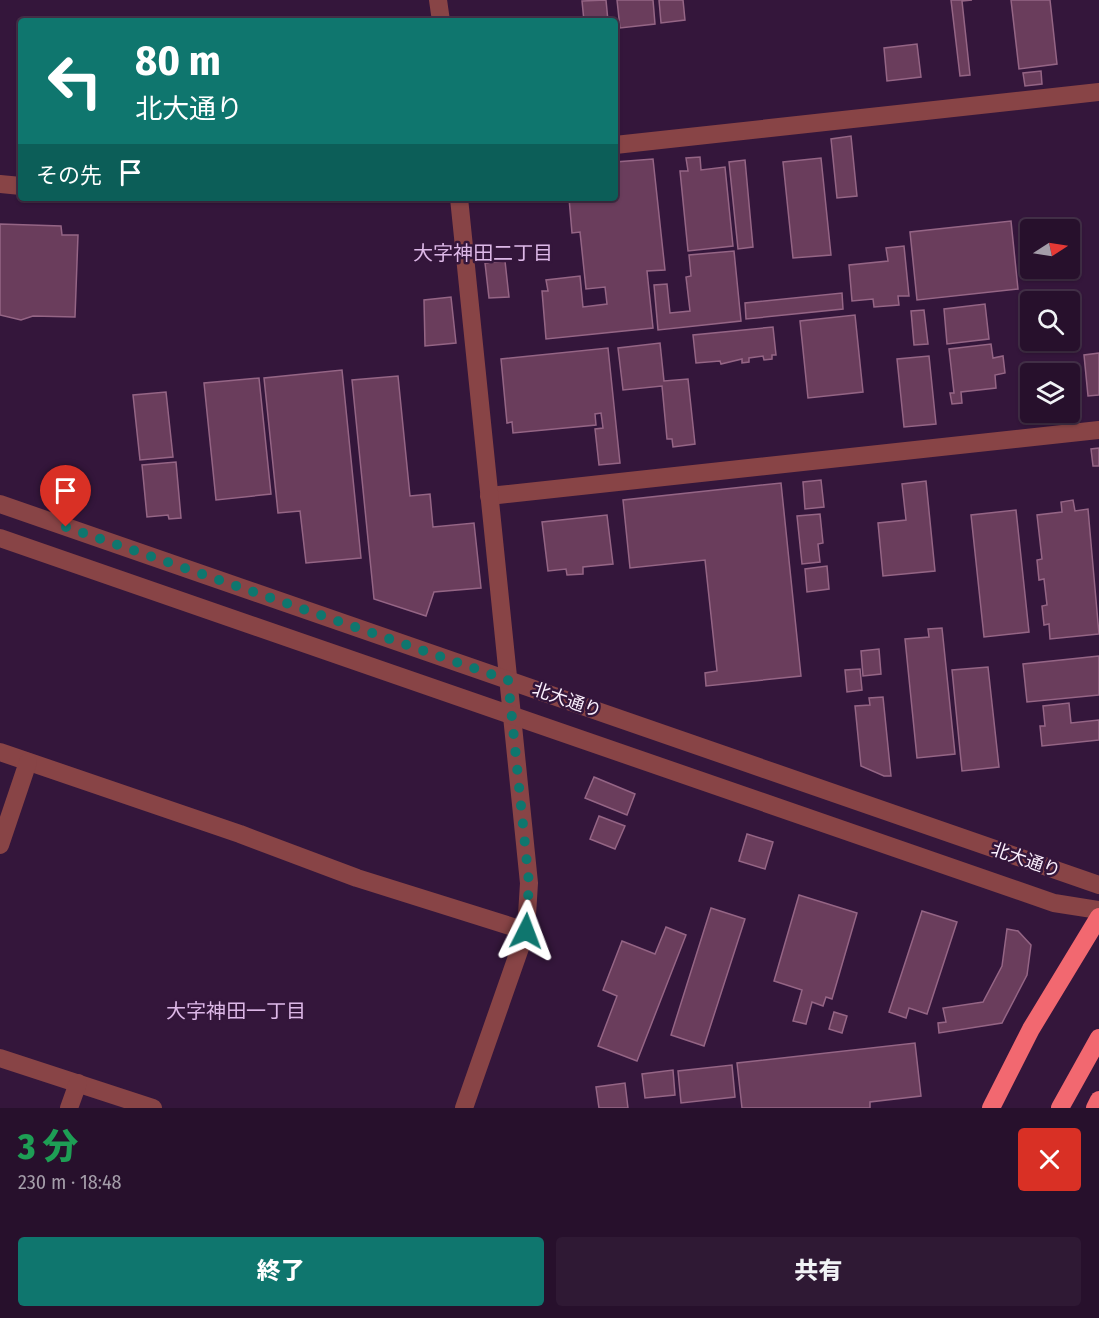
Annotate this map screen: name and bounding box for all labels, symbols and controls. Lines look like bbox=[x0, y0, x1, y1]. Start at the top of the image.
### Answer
text: 80 m bbox=[135, 36, 221, 86]
icon: left bbox=[36, 42, 114, 120]
text: 北大通り bbox=[135, 93, 243, 125]
icon: arrive bbox=[114, 156, 147, 189]
text: その先 bbox=[36, 162, 102, 189]
north arrow bbox=[1020, 219, 1080, 279]
map controls bbox=[1020, 219, 1080, 423]
district label: 大字神田二丁目 bbox=[413, 241, 553, 265]
button: search bbox=[1020, 291, 1080, 351]
button: layers bbox=[1020, 363, 1080, 423]
pin bbox=[40, 465, 91, 527]
icon: arrive bbox=[49, 474, 82, 507]
street label: 北大通り bbox=[529, 678, 605, 722]
street label: 北大通り bbox=[988, 838, 1064, 882]
position arrow bbox=[494, 899, 558, 963]
district label: 大字神田一丁目 bbox=[166, 999, 306, 1023]
text: 3 分 bbox=[18, 1125, 78, 1169]
button: close bbox=[1018, 1128, 1081, 1191]
text: 230 m · 18:48 bbox=[18, 1170, 122, 1194]
button: 終了 bbox=[18, 1237, 544, 1306]
button: 共有 bbox=[556, 1237, 1081, 1306]

